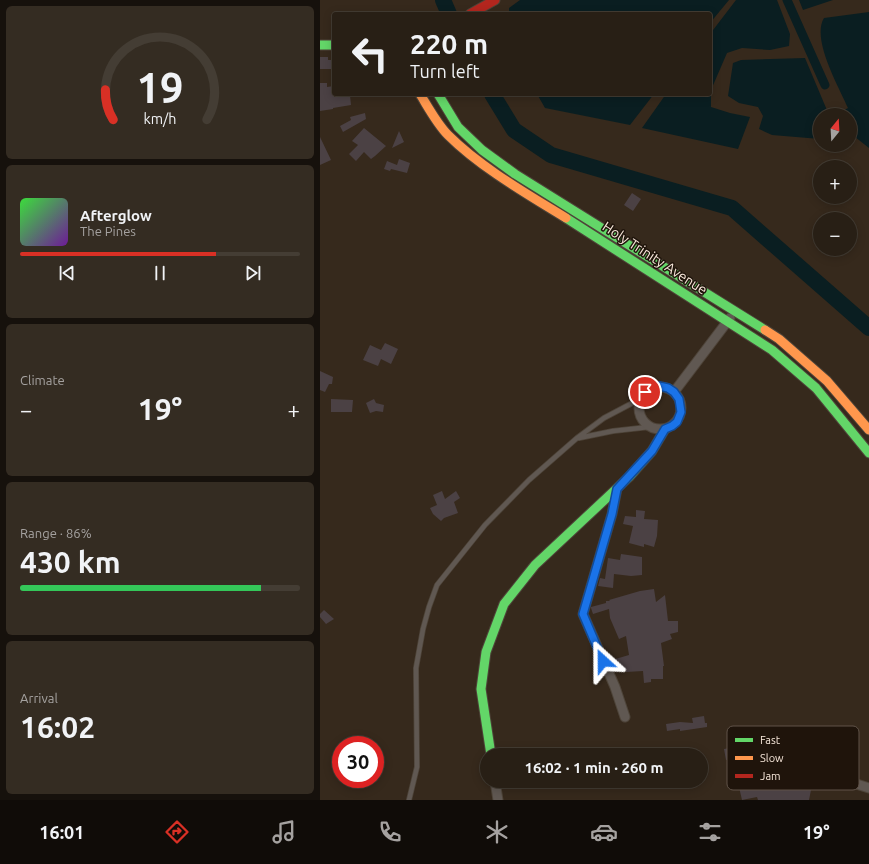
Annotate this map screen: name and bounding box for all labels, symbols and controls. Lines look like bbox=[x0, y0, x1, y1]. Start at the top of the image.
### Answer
icon: left bbox=[344, 28, 396, 80]
text: 220 m bbox=[410, 28, 488, 59]
text: Turn left bbox=[410, 61, 480, 81]
text: 19 bbox=[137, 64, 183, 111]
north arrow bbox=[813, 108, 857, 152]
map controls bbox=[813, 108, 857, 256]
text: km/h bbox=[144, 111, 176, 127]
button: + bbox=[813, 160, 857, 204]
text: Afterglow bbox=[80, 207, 152, 224]
button: − bbox=[813, 212, 857, 256]
street label: Holy Trinity Avenue bbox=[600, 218, 710, 298]
text: The Pines bbox=[80, 224, 136, 238]
icon: previous bbox=[56, 262, 78, 284]
icon: pause bbox=[149, 262, 171, 284]
icon: next bbox=[242, 262, 264, 284]
text: Climate bbox=[20, 373, 65, 387]
pin bbox=[628, 375, 662, 409]
icon: arrive bbox=[634, 381, 656, 403]
text: 19° bbox=[138, 392, 182, 426]
text: − bbox=[20, 397, 32, 422]
text: + bbox=[288, 397, 300, 422]
text: Range · 86% bbox=[20, 526, 92, 540]
text: 430 km bbox=[20, 545, 121, 579]
position arrow bbox=[582, 640, 624, 682]
text: Arrival bbox=[20, 691, 58, 705]
text: 16:02 bbox=[20, 710, 95, 744]
legend bbox=[727, 726, 859, 790]
text: Fast bbox=[760, 734, 781, 746]
speed limit sign: 30 bbox=[332, 736, 384, 788]
text: Slow bbox=[760, 752, 784, 764]
text: 16:02 · 1 min · 260 m bbox=[525, 759, 663, 776]
text: Jam bbox=[760, 770, 781, 782]
icon: directions bbox=[163, 818, 191, 846]
icon: music bbox=[270, 818, 298, 846]
icon: phone bbox=[376, 818, 404, 846]
icon: climate bbox=[483, 818, 511, 846]
icon: car bbox=[590, 818, 618, 846]
icon: filters bbox=[696, 818, 724, 846]
text: 16:01 bbox=[39, 822, 84, 842]
text: 19° bbox=[803, 822, 830, 842]

